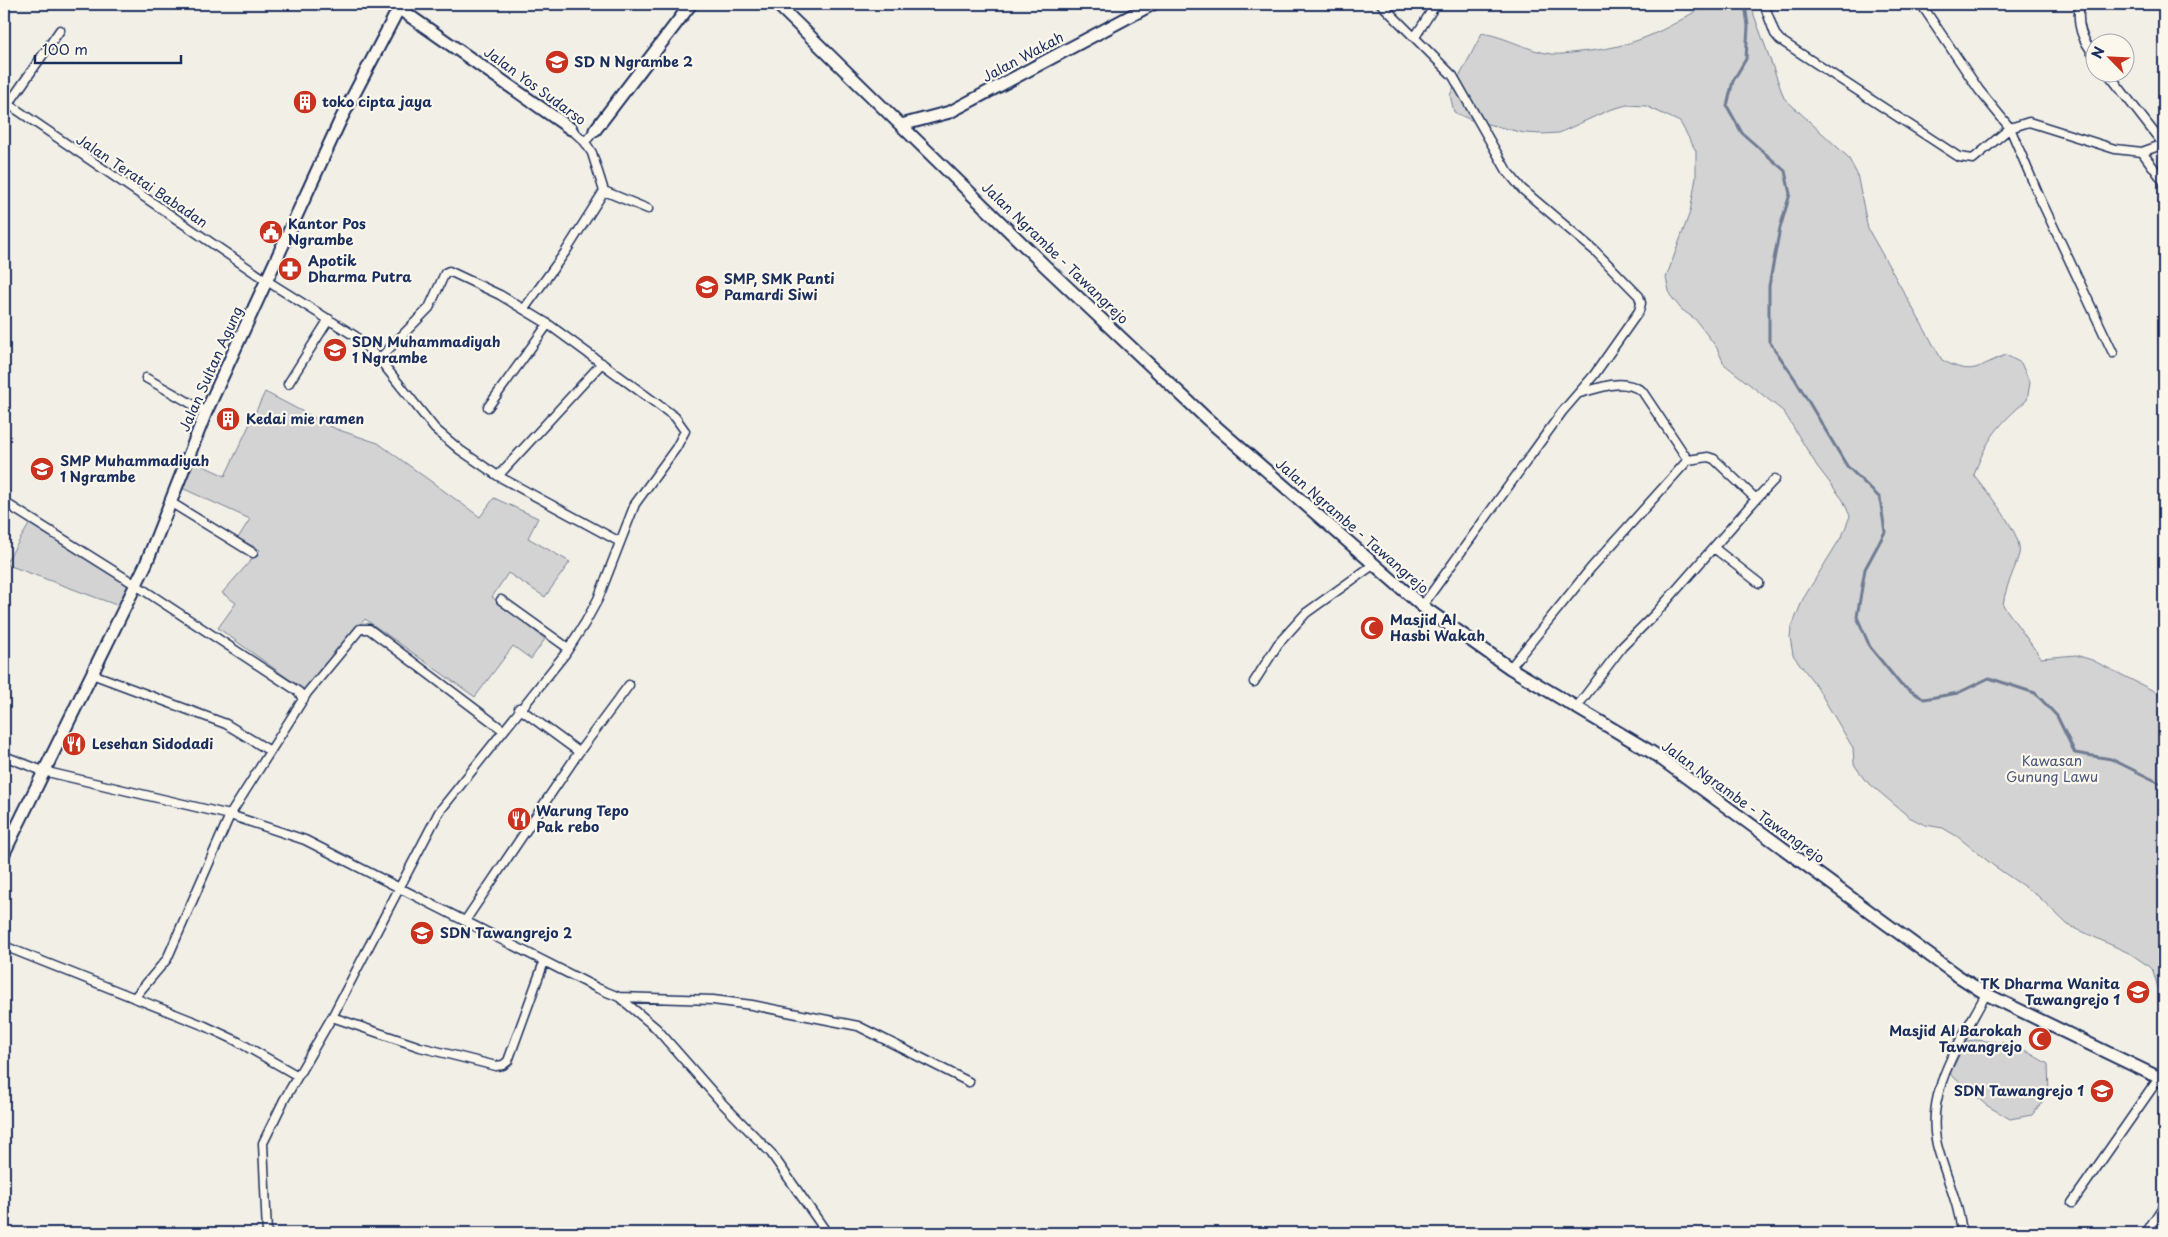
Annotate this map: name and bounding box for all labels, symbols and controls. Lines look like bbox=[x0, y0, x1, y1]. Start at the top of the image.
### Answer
street label: Jalan Wakah bbox=[978, 26, 1067, 87]
scale bar bbox=[35, 32, 181, 64]
north arrow bbox=[2086, 32, 2136, 82]
text: 100 m bbox=[42, 37, 88, 60]
street label: Jalan Yos Sudarso bbox=[480, 41, 591, 130]
text: N bbox=[2086, 43, 2110, 62]
school or university icon: SD N Ngrambe 2 bbox=[544, 49, 570, 75]
place label: SD N Ngrambe 2 bbox=[574, 51, 693, 72]
building icon: toko cipta jaya bbox=[292, 89, 318, 115]
place label: toko cipta jaya bbox=[322, 91, 432, 112]
street label: Jalan Teratai Babadan bbox=[72, 129, 212, 233]
street label: Jalan Ngrambe - Tawangrejo bbox=[977, 177, 1134, 329]
place label: Kantor Pos Ngrambe bbox=[288, 213, 366, 250]
public building icon: Kantor Pos Ngrambe bbox=[258, 219, 284, 245]
place label: Apotik Dharma Putra bbox=[308, 250, 412, 287]
pharmacy icon: Apotik Dharma Putra bbox=[277, 256, 303, 282]
place label: SMP, SMK Panti Pamardi Siwi bbox=[724, 268, 835, 305]
school or university icon: SMP, SMK Panti Pamardi Siwi bbox=[694, 274, 720, 300]
street label: Jalan Sultan Agung bbox=[173, 303, 248, 435]
place label: SDN Muhammadiyah 1 Ngrambe bbox=[352, 331, 501, 368]
school or university icon: SDN Muhammadiyah 1 Ngrambe bbox=[322, 337, 348, 363]
building icon: Kedai mie ramen bbox=[215, 406, 241, 432]
place label: Kedai mie ramen bbox=[246, 408, 364, 429]
place label: SMP Muhammadiyah 1 Ngrambe bbox=[60, 450, 209, 487]
street label: Jalan Ngrambe - Tawangrejo bbox=[1271, 453, 1434, 598]
school or university icon: SMP Muhammadiyah 1 Ngrambe bbox=[29, 456, 55, 482]
place label: Masjid Al Hasbi Wakah bbox=[1390, 609, 1485, 646]
mosque icon: Masjid Al Hasbi Wakah bbox=[1359, 615, 1385, 641]
restaurant icon: Lesehan Sidodadi bbox=[61, 731, 87, 757]
place label: Lesehan Sidodadi bbox=[92, 733, 213, 754]
street label: Jalan Ngrambe - Tawangrejo bbox=[1657, 735, 1829, 868]
park label: Kawasan Gunung Lawu bbox=[2006, 750, 2098, 787]
place label: Warung Tepo Pak rebo bbox=[536, 800, 629, 837]
restaurant icon: Warung Tepo Pak rebo bbox=[506, 806, 532, 832]
school or university icon: SDN Tawangrejo 2 bbox=[409, 920, 435, 946]
place label: SDN Tawangrejo 2 bbox=[440, 922, 572, 943]
place label: TK Dharma Wanita Tawangrejo 1 bbox=[1980, 973, 2120, 1010]
school or university icon: TK Dharma Wanita Tawangrejo 1 bbox=[2125, 979, 2151, 1005]
place label: Masjid Al Barokah Tawangrejo bbox=[1889, 1020, 2022, 1057]
mosque icon: Masjid Al Barokah Tawangrejo bbox=[2027, 1026, 2053, 1052]
school or university icon: SDN Tawangrejo 1 bbox=[2089, 1078, 2115, 1104]
place label: SDN Tawangrejo 1 bbox=[1954, 1080, 2084, 1101]

